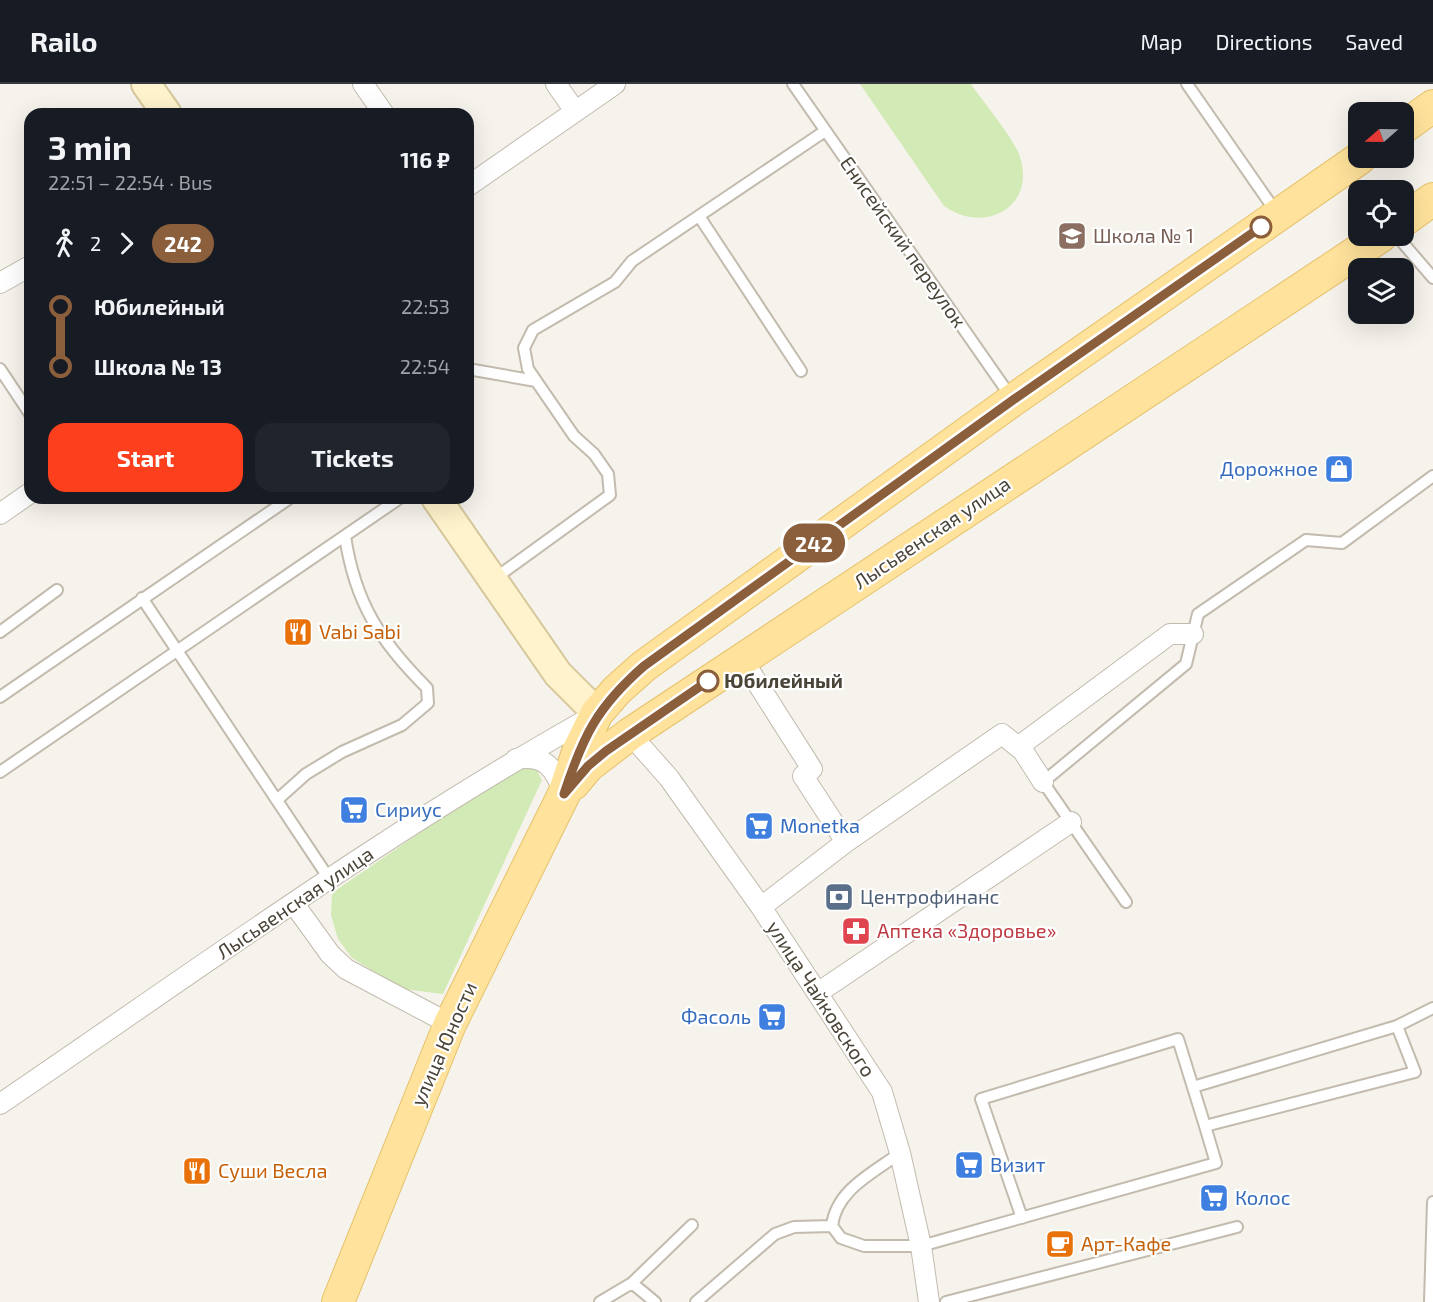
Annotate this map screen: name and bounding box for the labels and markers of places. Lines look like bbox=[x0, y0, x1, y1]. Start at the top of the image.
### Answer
unlabelled marker bbox=[1250, 216, 1272, 238]
school or university icon: Школа № 1 bbox=[1056, 220, 1088, 252]
place label: Школа № 1 bbox=[1093, 223, 1194, 247]
shop icon: Дорожное bbox=[1323, 453, 1355, 485]
place label: Дорожное bbox=[1220, 456, 1318, 480]
restaurant icon: Vabi Sabi bbox=[282, 616, 314, 648]
place label: Vabi Sabi bbox=[319, 619, 401, 643]
place label: Юбилейный bbox=[724, 668, 843, 692]
marker: Юбилейный bbox=[697, 670, 719, 692]
supermarket icon: Сириус bbox=[338, 794, 370, 826]
place label: Сириус bbox=[375, 797, 442, 822]
supermarket icon: Monetka bbox=[743, 810, 775, 842]
place label: Monetka bbox=[780, 813, 860, 837]
bank icon: Центрофинанс bbox=[823, 881, 855, 913]
place label: Центрофинанс bbox=[860, 884, 1000, 908]
pharmacy icon: Аптека «Здоровье» bbox=[840, 915, 872, 947]
place label: Аптека «Здоровье» bbox=[877, 918, 1056, 942]
supermarket icon: Фасоль bbox=[756, 1001, 788, 1033]
place label: Фасоль bbox=[681, 1004, 751, 1028]
supermarket icon: Визит bbox=[953, 1149, 985, 1181]
place label: Визит bbox=[990, 1152, 1046, 1176]
restaurant icon: Суши Весла bbox=[181, 1155, 213, 1187]
place label: Суши Весла bbox=[218, 1158, 328, 1183]
supermarket icon: Колос bbox=[1198, 1182, 1230, 1214]
place label: Колос bbox=[1235, 1185, 1291, 1209]
cafe icon: Арт-Кафе bbox=[1044, 1228, 1076, 1260]
place label: Арт-Кафе bbox=[1081, 1231, 1171, 1255]

